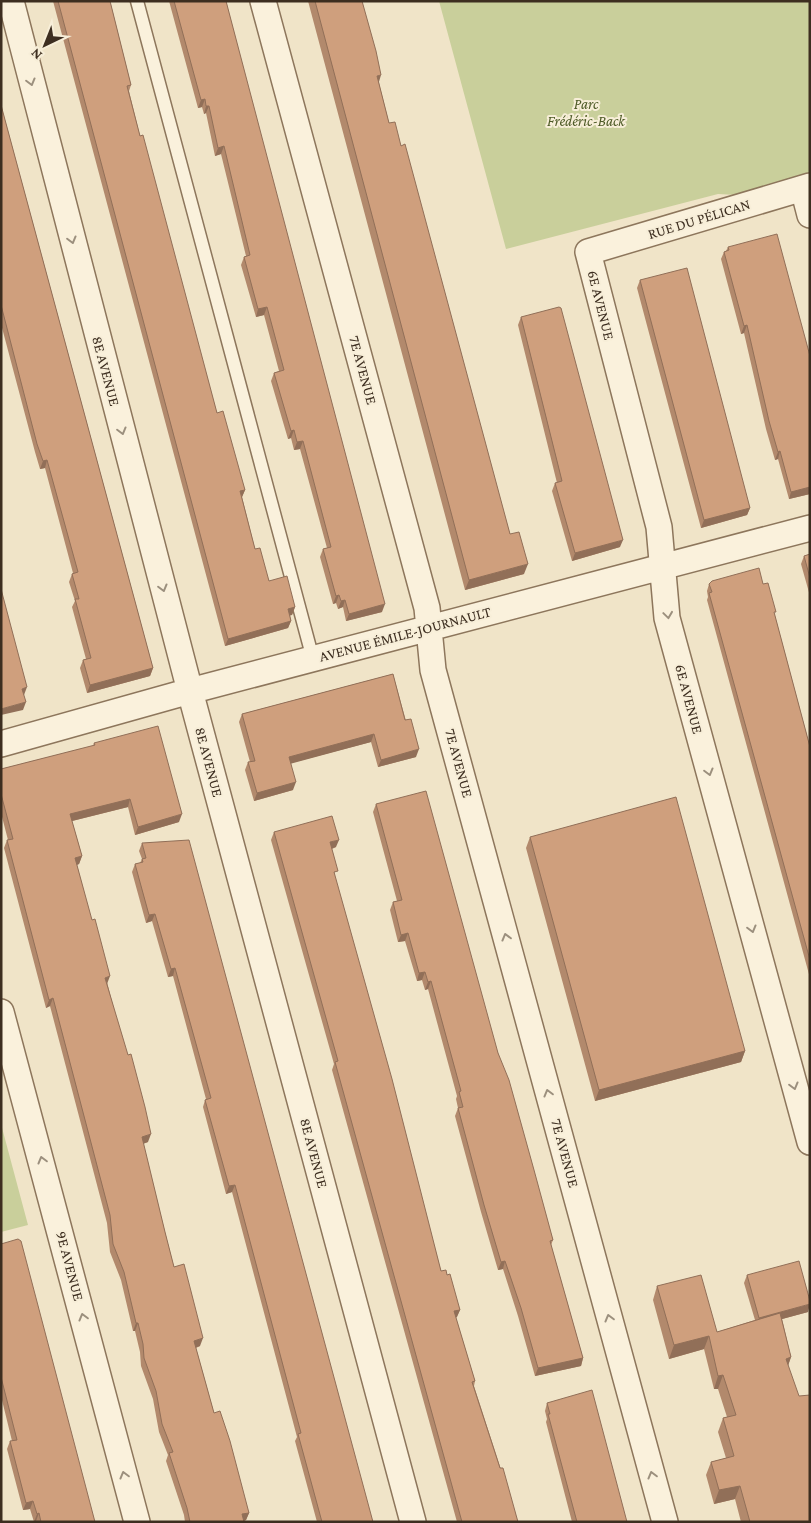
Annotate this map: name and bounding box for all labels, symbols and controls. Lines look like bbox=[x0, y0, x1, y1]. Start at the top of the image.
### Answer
north arrow bbox=[20, 20, 70, 70]
text: N bbox=[27, 45, 45, 64]
one-way arrow bbox=[25, 78, 36, 87]
park label: Parc Frédéric-Back bbox=[547, 96, 626, 129]
street label: RUE DU PÉLICAN bbox=[646, 196, 752, 242]
one-way arrow bbox=[66, 235, 77, 244]
street label: 6E AVENUE bbox=[585, 268, 617, 342]
street label: 8E AVENUE bbox=[89, 334, 123, 408]
street label: 7E AVENUE bbox=[346, 334, 380, 406]
one-way arrow bbox=[116, 426, 127, 435]
one-way arrow bbox=[157, 584, 168, 593]
street label: AVENUE ÉMILE-JOURNAULT bbox=[317, 603, 493, 666]
one-way arrow bbox=[662, 611, 672, 619]
street label: 6E AVENUE bbox=[672, 663, 706, 735]
street label: 8E AVENUE bbox=[192, 725, 226, 799]
street label: 7E AVENUE bbox=[442, 727, 476, 799]
one-way arrow bbox=[703, 767, 714, 776]
one-way arrow bbox=[746, 924, 756, 932]
one-way arrow bbox=[501, 932, 512, 941]
one-way arrow bbox=[789, 1081, 799, 1089]
one-way arrow bbox=[544, 1090, 554, 1098]
street label: 8E AVENUE bbox=[297, 1116, 331, 1190]
street label: 7E AVENUE bbox=[548, 1117, 582, 1189]
one-way arrow bbox=[37, 1157, 47, 1165]
street label: 9E AVENUE bbox=[53, 1230, 87, 1302]
one-way arrow bbox=[604, 1313, 615, 1322]
one-way arrow bbox=[79, 1314, 89, 1322]
one-way arrow bbox=[120, 1471, 130, 1479]
one-way arrow bbox=[647, 1471, 657, 1479]

